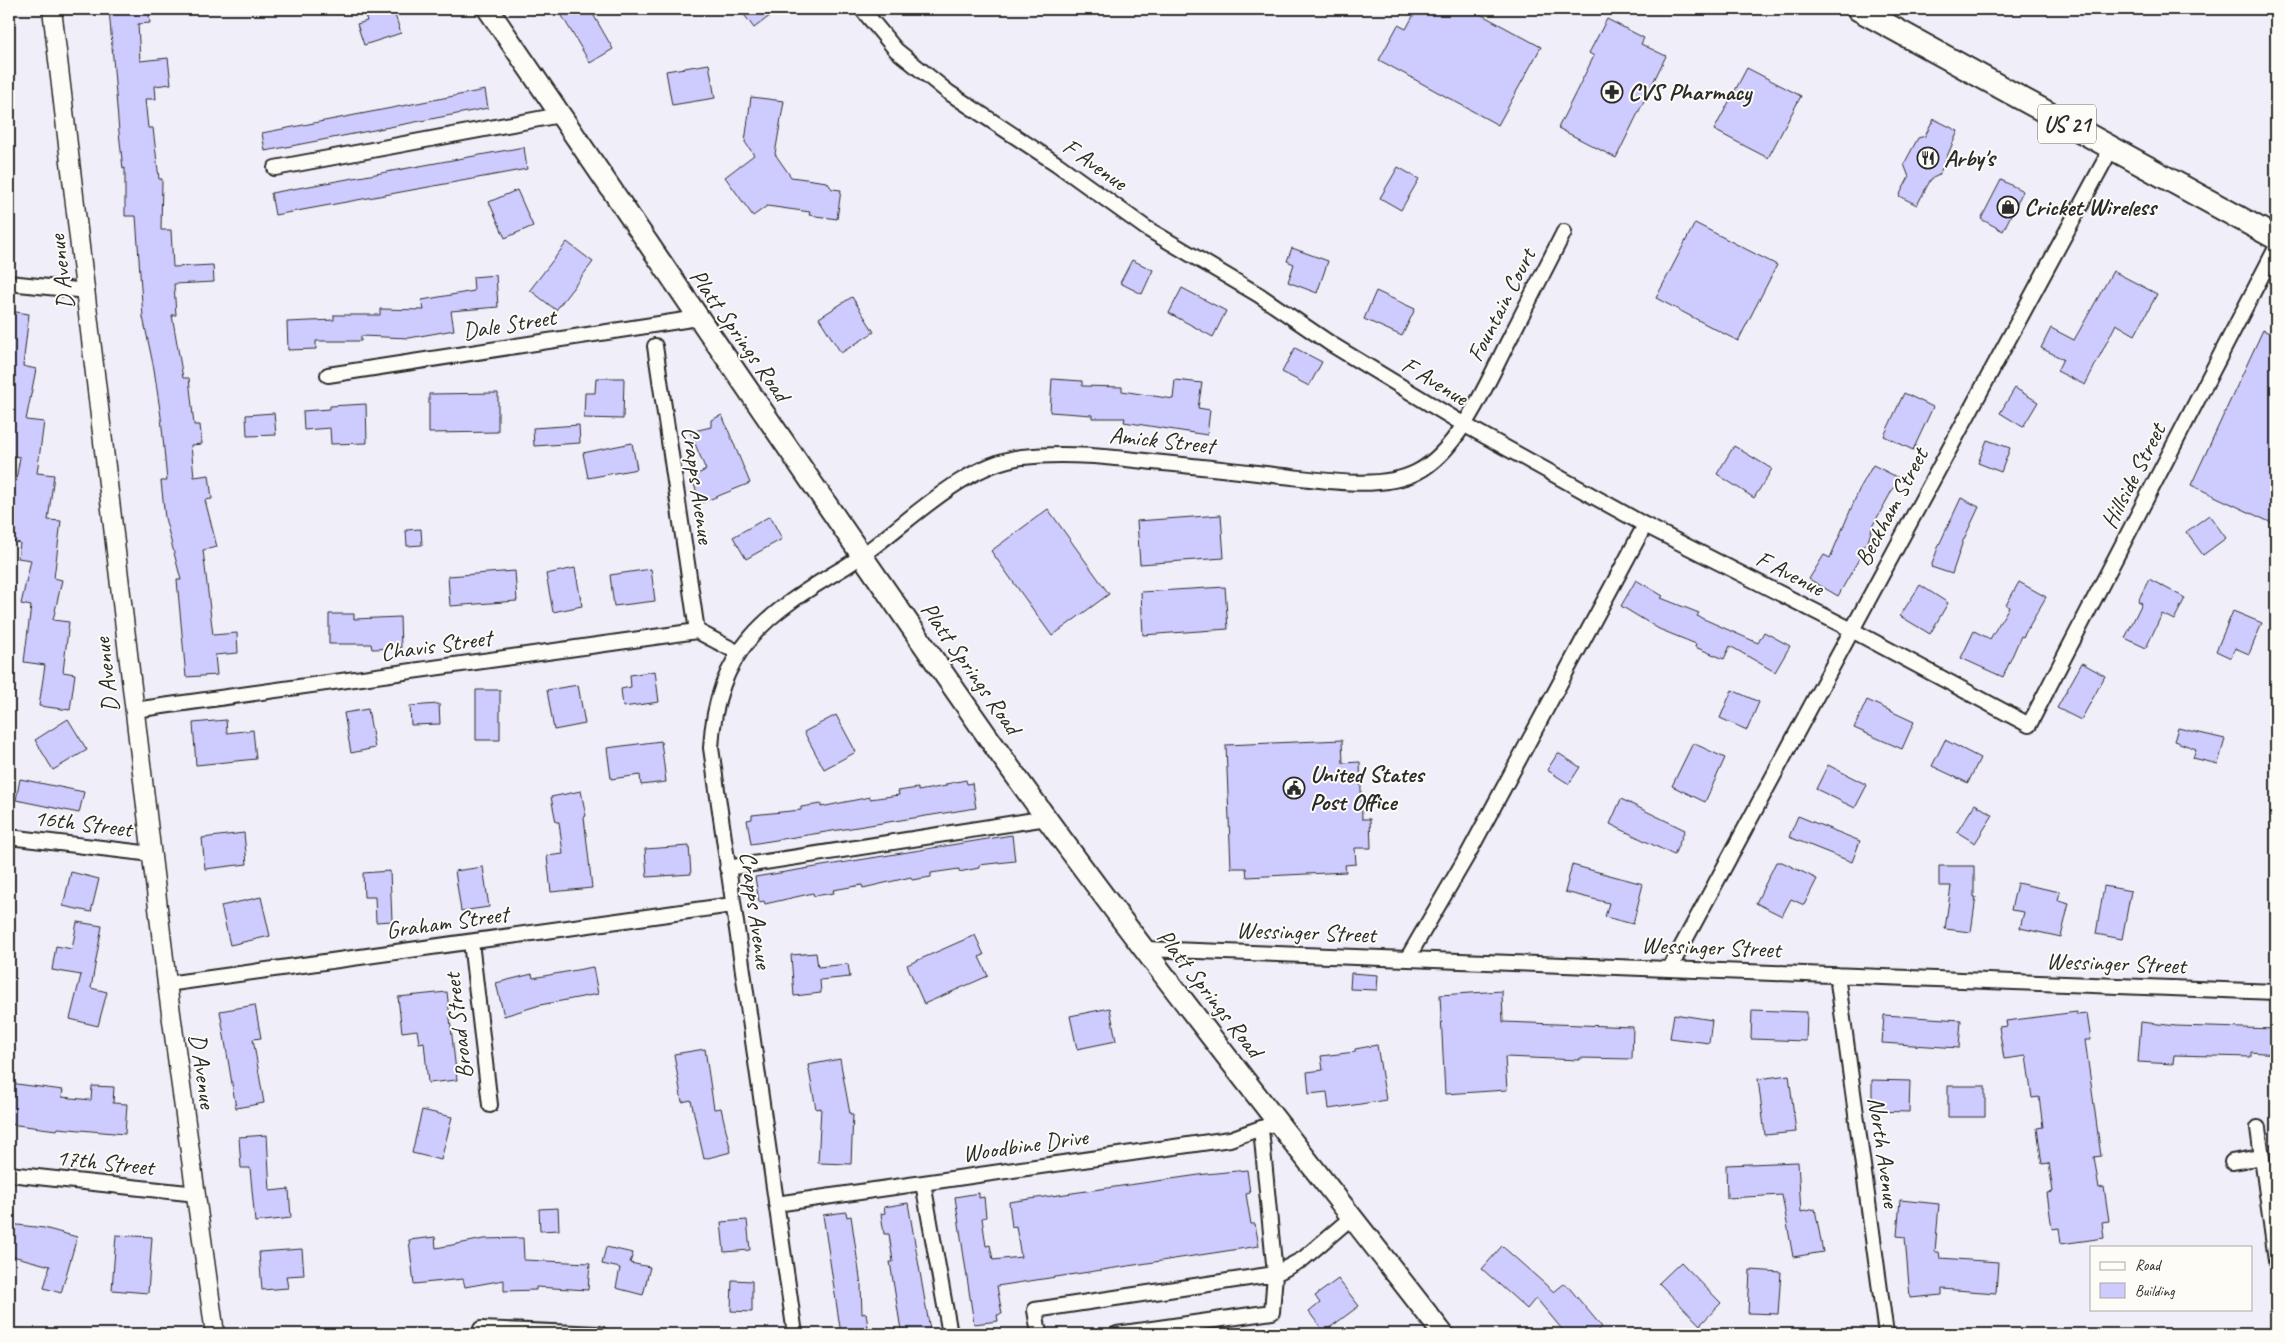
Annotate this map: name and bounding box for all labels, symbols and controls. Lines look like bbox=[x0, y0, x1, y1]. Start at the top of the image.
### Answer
place label: CVS Pharmacy bbox=[1628, 77, 1753, 107]
pharmacy icon: CVS Pharmacy bbox=[1600, 80, 1624, 104]
road number: US 21 bbox=[2038, 104, 2096, 144]
street label: F Avenue bbox=[1057, 131, 1135, 198]
place label: Arby's bbox=[1944, 143, 1997, 173]
restaurant icon: Arby's bbox=[1916, 146, 1940, 170]
place label: Cricket Wireless bbox=[2024, 192, 2159, 222]
shop icon: Cricket Wireless bbox=[1996, 195, 2020, 219]
street label: D Avenue bbox=[41, 231, 80, 311]
street label: Fountain Court bbox=[1460, 242, 1543, 366]
street label: Platt Springs Road bbox=[683, 263, 799, 410]
street label: Dale Street bbox=[460, 302, 560, 346]
street label: F Avenue bbox=[1396, 350, 1475, 413]
street label: Hillside Street bbox=[2094, 417, 2173, 534]
street label: Amick Street bbox=[1108, 420, 1219, 461]
street label: Crapps Avenue bbox=[675, 425, 721, 548]
street label: Beckham Street bbox=[1847, 441, 1936, 571]
street label: F Avenue bbox=[1751, 543, 1831, 604]
street label: Platt Springs Road bbox=[914, 596, 1030, 743]
street label: Chavis Street bbox=[379, 622, 496, 668]
street label: D Avenue bbox=[86, 634, 125, 714]
place label: United States Post Office bbox=[1310, 759, 1426, 817]
public building icon: United States Post Office bbox=[1282, 776, 1306, 800]
street label: 16th Street bbox=[33, 802, 136, 844]
street label: Crapps Avenue bbox=[733, 850, 779, 973]
street label: Graham Street bbox=[384, 898, 513, 945]
street label: Wessinger Street bbox=[1236, 915, 1378, 949]
street label: Platt Springs Road bbox=[1150, 923, 1272, 1066]
street label: Wessinger Street bbox=[1641, 930, 1783, 964]
street label: Wessinger Street bbox=[2046, 946, 2188, 980]
street label: Broad Street bbox=[436, 969, 479, 1081]
street label: D Avenue bbox=[183, 1032, 223, 1112]
street label: North Avenue bbox=[1861, 1095, 1907, 1211]
street label: Woodbine Drive bbox=[961, 1121, 1092, 1169]
street label: 17th Street bbox=[55, 1142, 157, 1182]
legend bbox=[2090, 1246, 2252, 1310]
text: Road bbox=[2135, 1256, 2162, 1275]
text: Building bbox=[2135, 1282, 2175, 1301]

